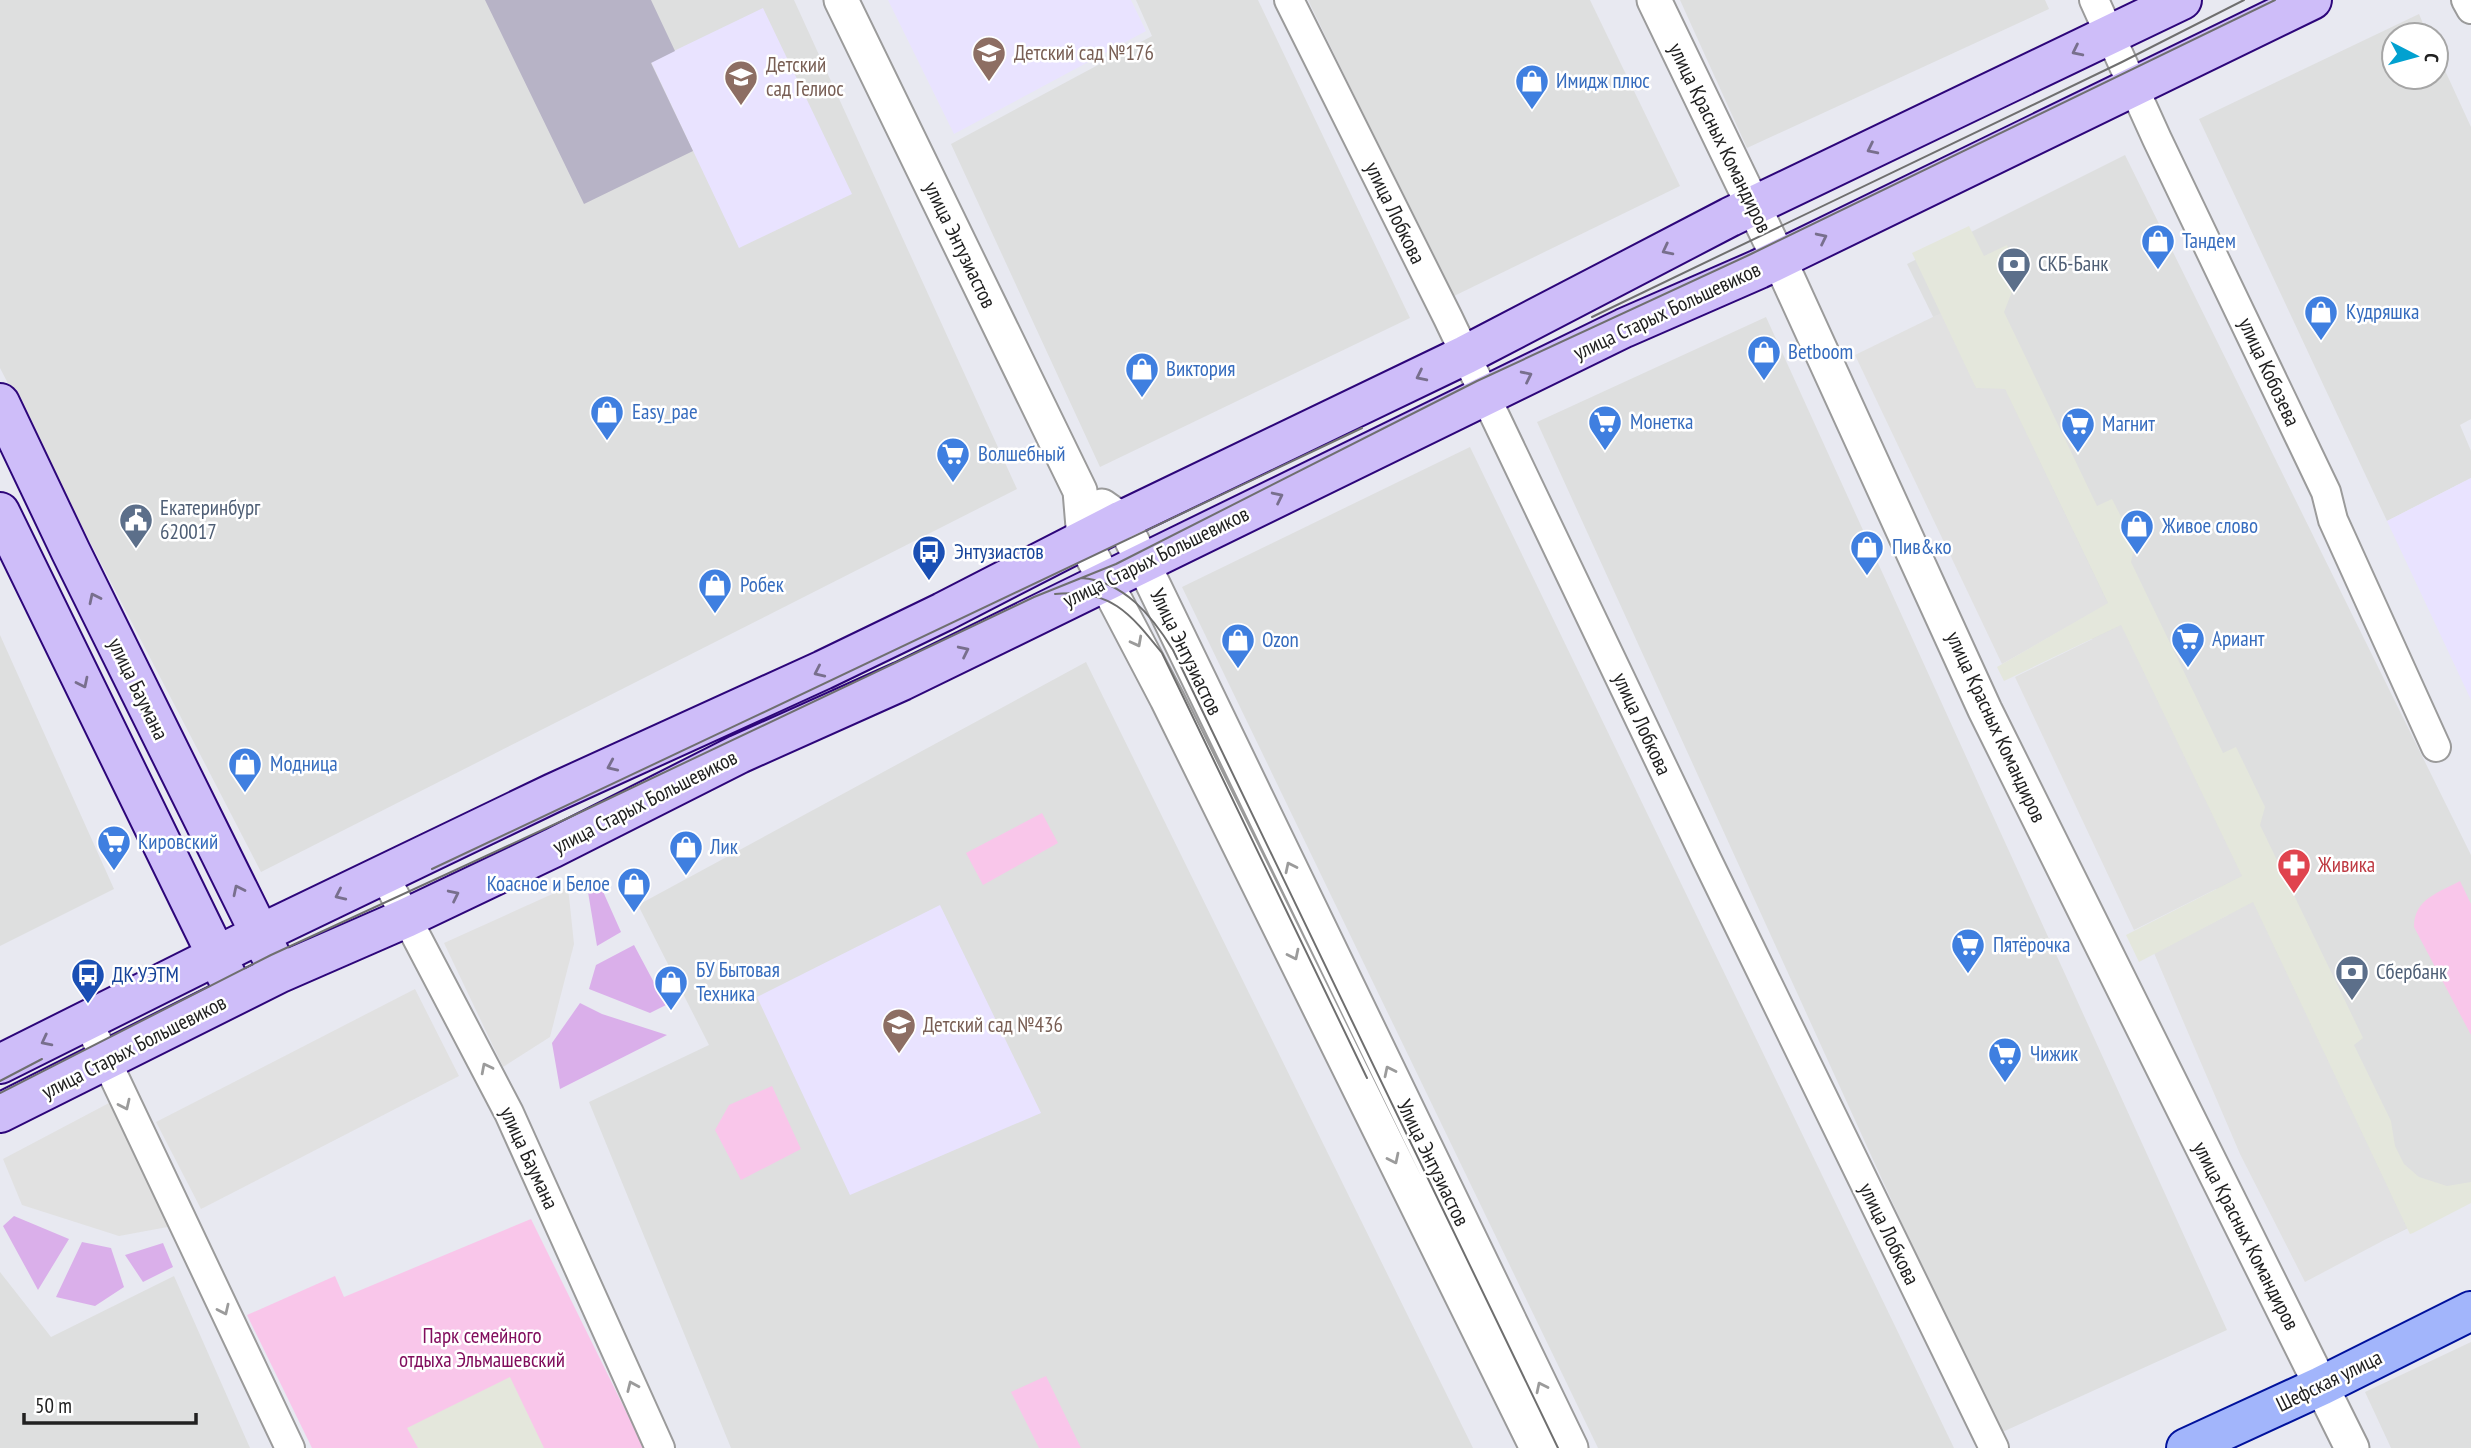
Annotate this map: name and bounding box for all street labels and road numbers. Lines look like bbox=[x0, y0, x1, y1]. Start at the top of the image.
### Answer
street label: улица Красных Командиров bbox=[1663, 38, 1778, 237]
street label: улица Лобкова bbox=[1359, 157, 1432, 268]
street label: улица Энтузиастов bbox=[918, 177, 1003, 312]
street label: улица Старых Большевиков bbox=[1569, 255, 1765, 366]
street label: улица Кобозева bbox=[2232, 313, 2306, 431]
street label: улица Старых Большевиков bbox=[1058, 500, 1253, 613]
street label: Улица Энтузиастов bbox=[1144, 584, 1229, 720]
street label: улица Красных Командиров bbox=[1940, 627, 2053, 827]
street label: улица Баумана bbox=[102, 633, 175, 744]
street label: улица Лобкова bbox=[1607, 668, 1678, 779]
street label: улица Старых Большевиков bbox=[548, 743, 742, 860]
street label: улица Старых Большевиков bbox=[37, 988, 231, 1105]
street label: Улица Энтузиастов bbox=[1391, 1095, 1476, 1231]
street label: улица Баумана bbox=[494, 1102, 565, 1213]
street label: улица Красных Командиров bbox=[2187, 1137, 2306, 1335]
street label: улица Лобкова bbox=[1853, 1178, 1926, 1289]
street label: Шефская улица bbox=[2271, 1343, 2386, 1418]

